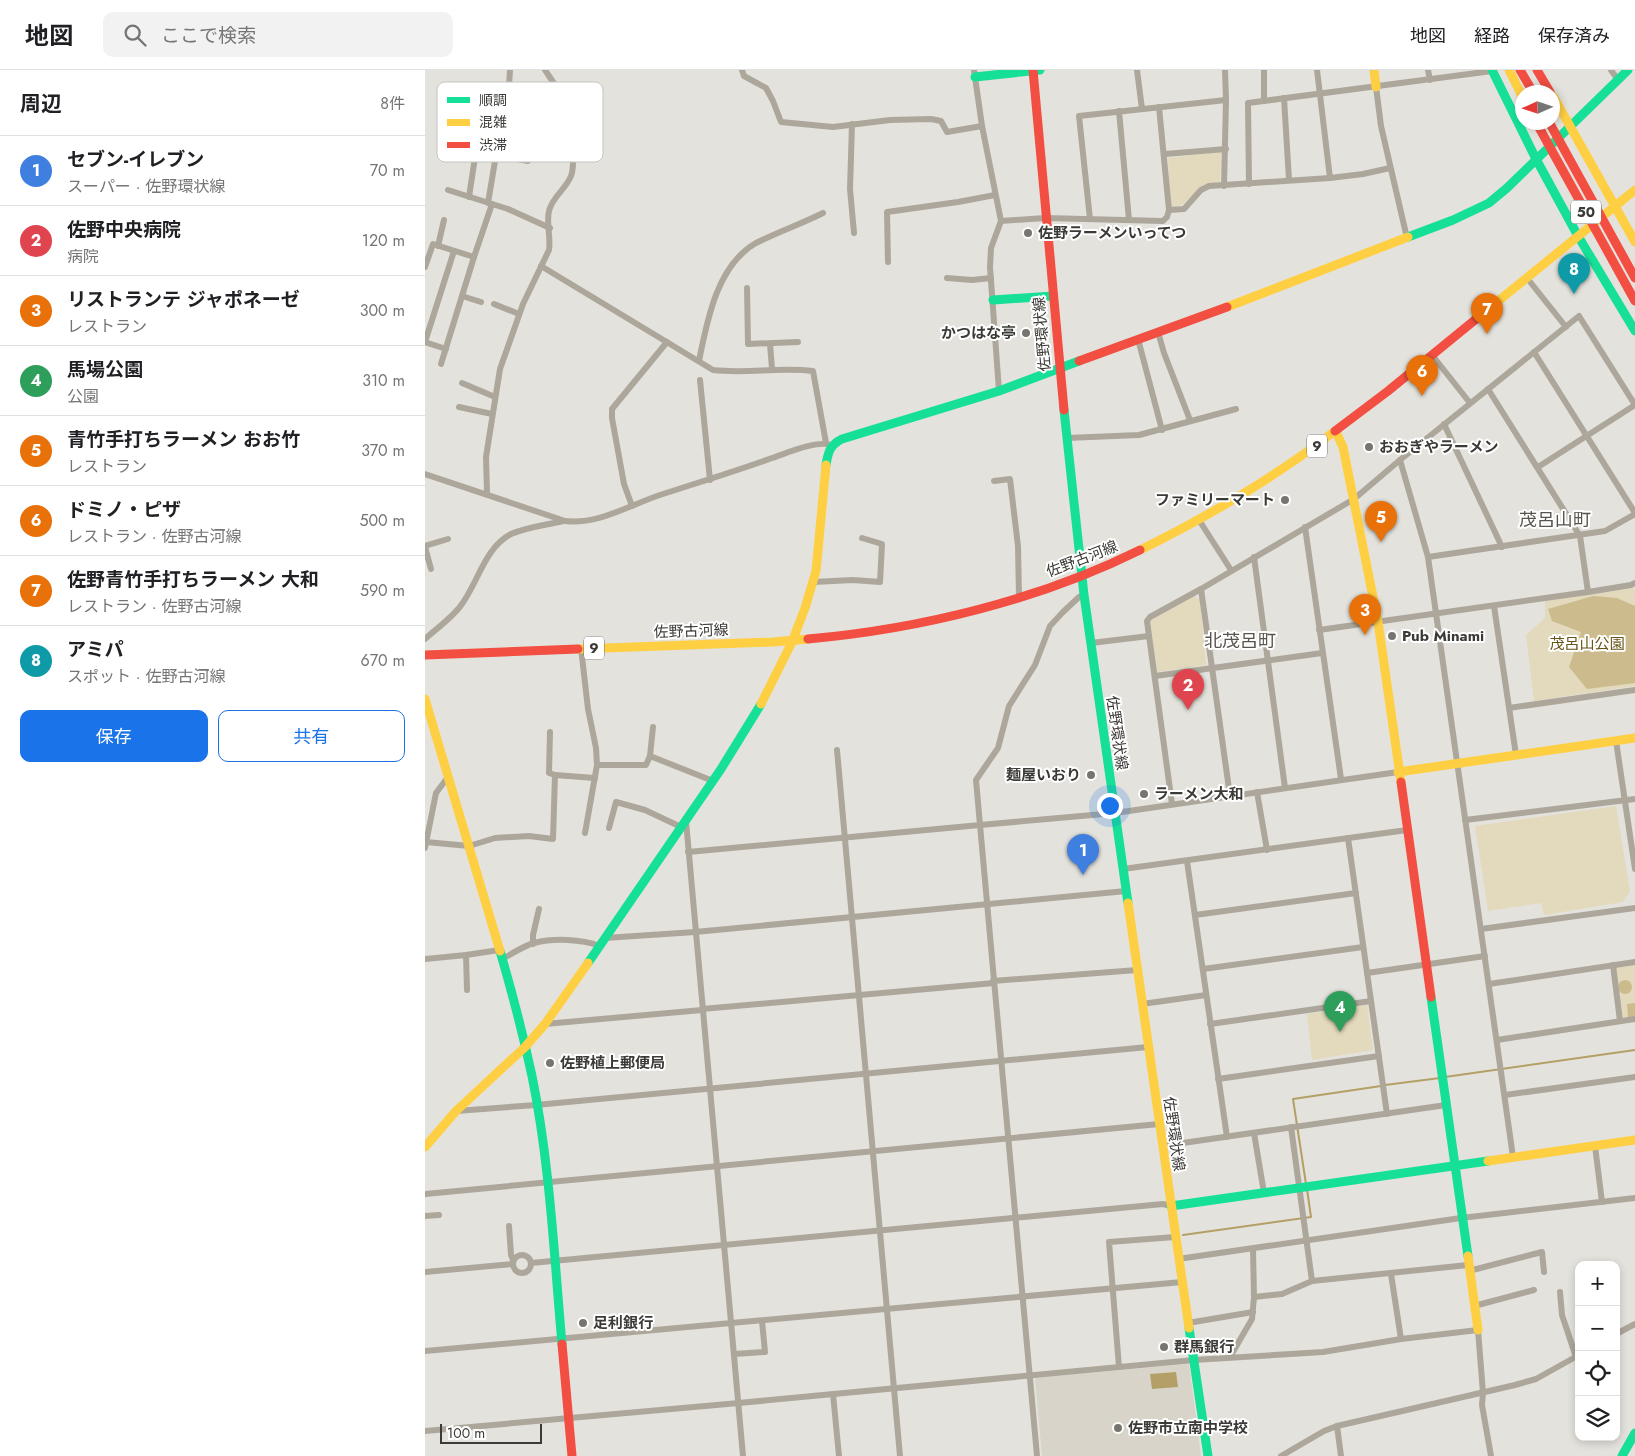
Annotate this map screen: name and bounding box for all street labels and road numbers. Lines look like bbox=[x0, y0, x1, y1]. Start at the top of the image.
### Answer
road number: 50 bbox=[1571, 200, 1601, 224]
street label: 佐野環状線 bbox=[1028, 296, 1056, 372]
road number: 9 bbox=[1307, 434, 1327, 458]
street label: 佐野古河線 bbox=[1043, 535, 1121, 583]
street label: 佐野古河線 bbox=[653, 619, 729, 643]
road number: 9 bbox=[584, 636, 604, 660]
street label: 佐野環状線 bbox=[1101, 694, 1133, 772]
street label: 佐野環状線 bbox=[1158, 1095, 1190, 1173]

